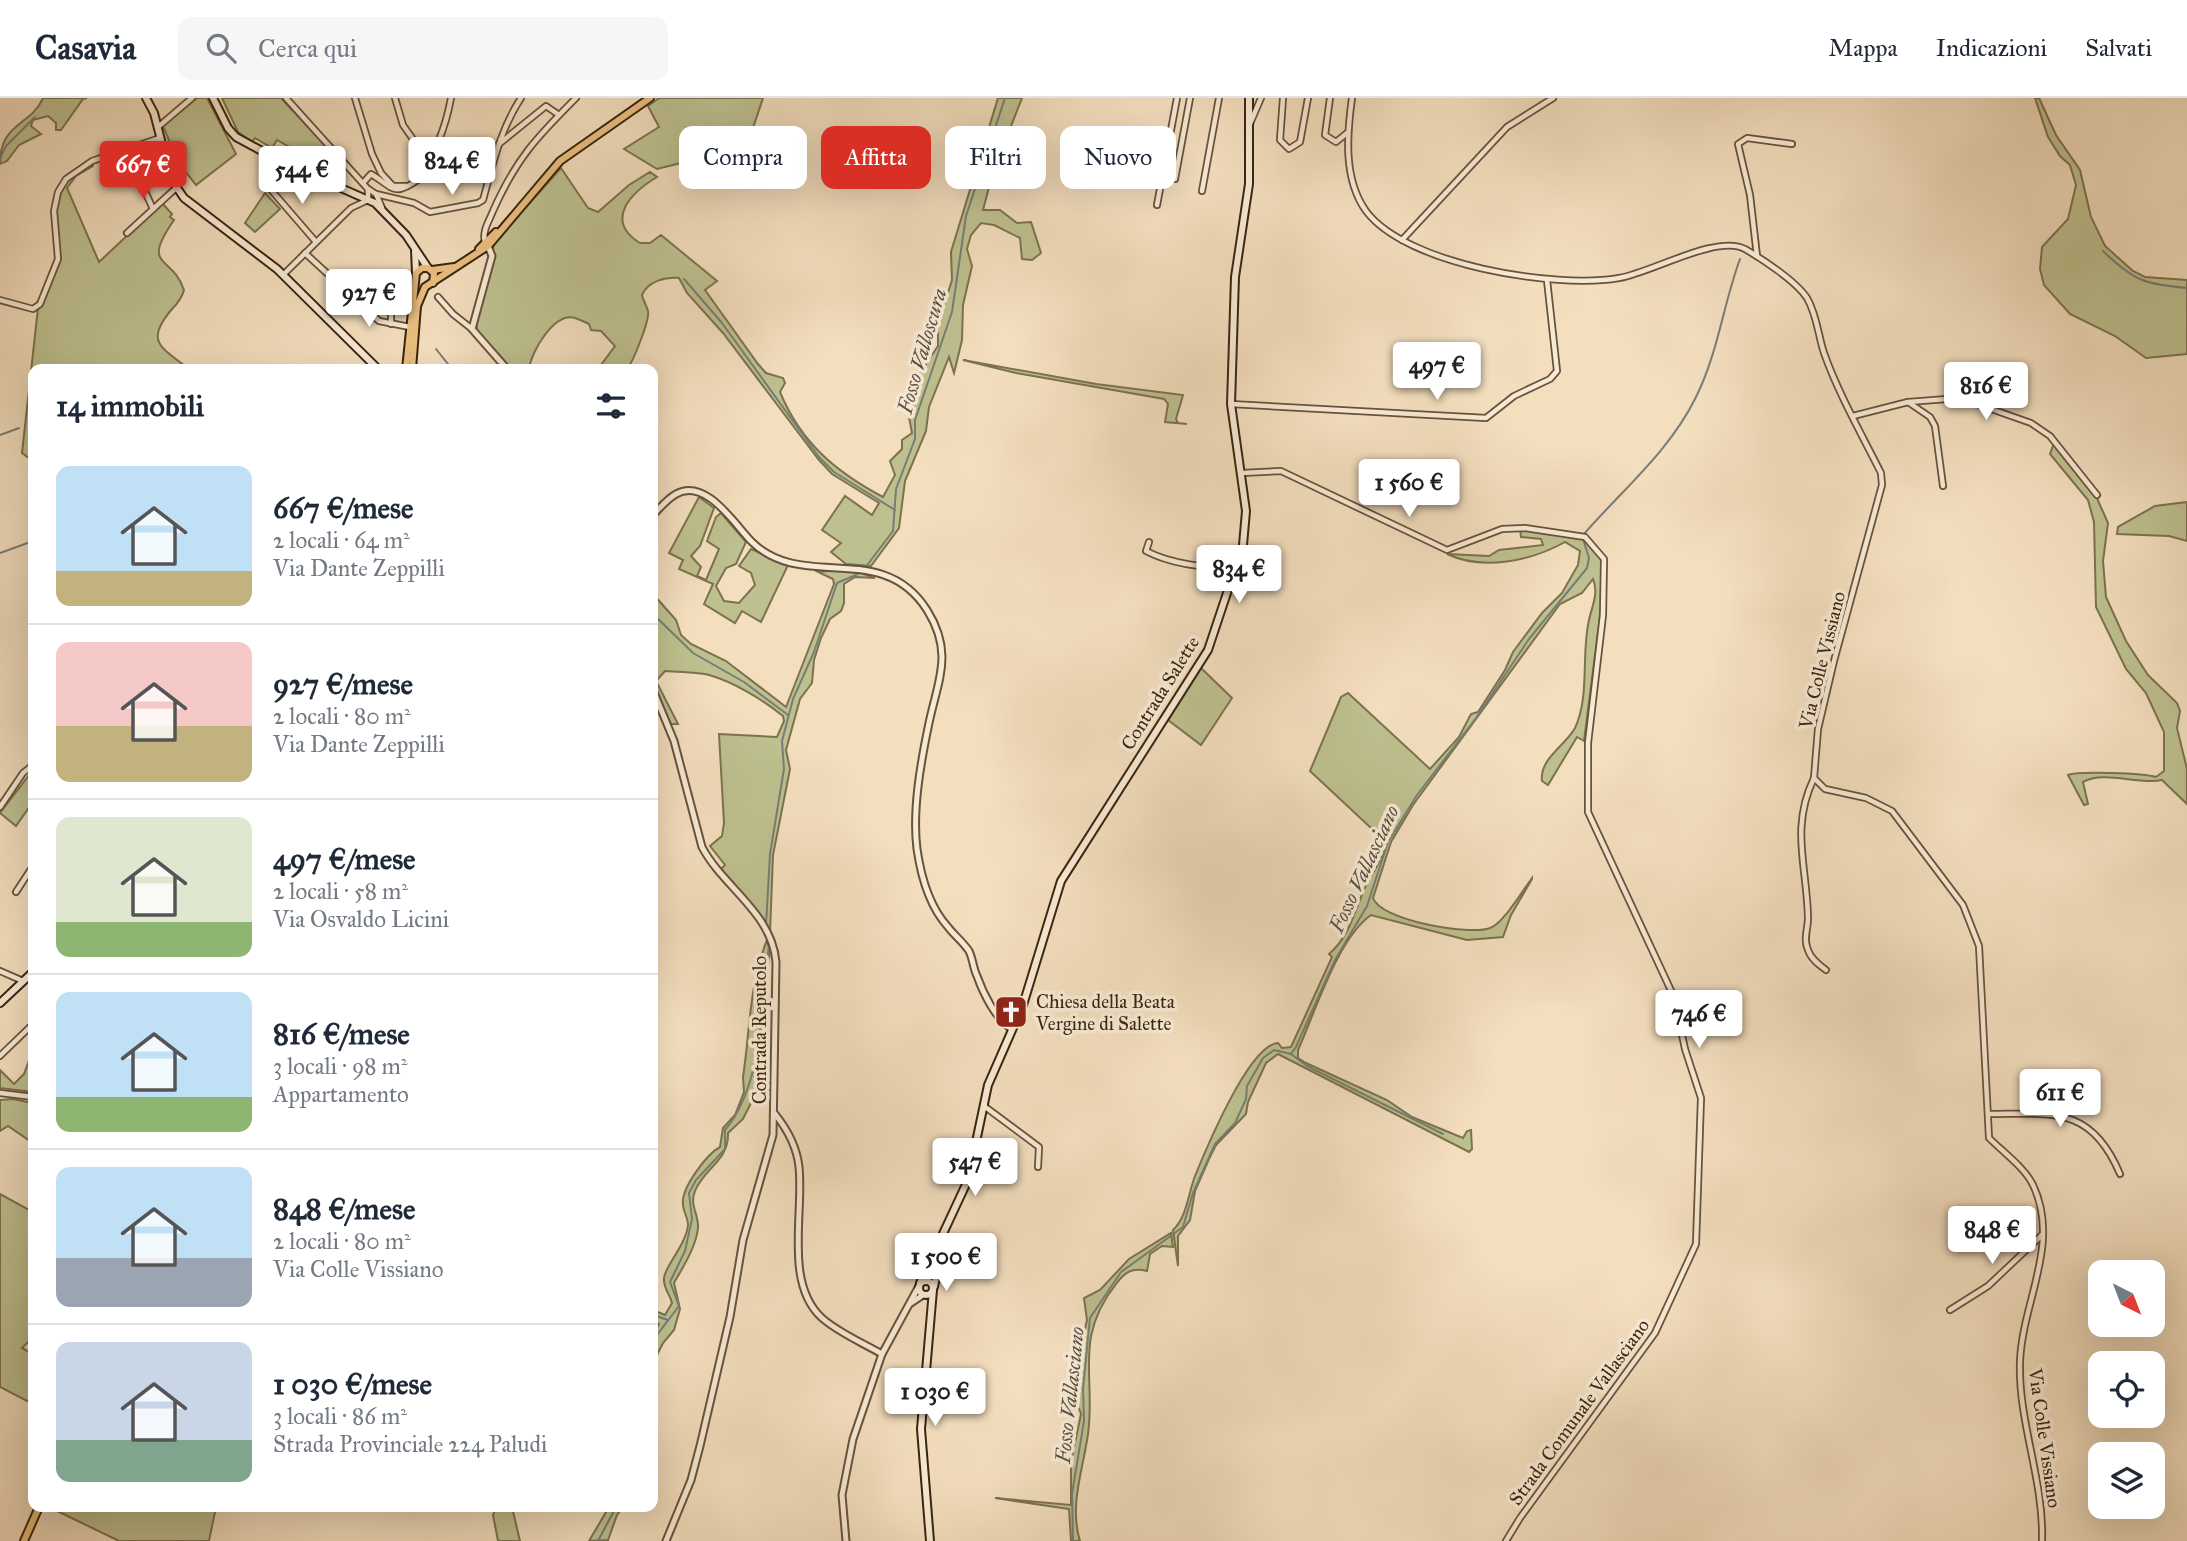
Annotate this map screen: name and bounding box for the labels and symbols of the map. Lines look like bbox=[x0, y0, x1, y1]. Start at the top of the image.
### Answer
pin: 824 € bbox=[403, 138, 501, 197]
pin: 667 € bbox=[94, 141, 192, 201]
pin: 544 € bbox=[253, 146, 351, 206]
pin: 927 € bbox=[320, 270, 418, 329]
water label: Fosso Valloscura bbox=[891, 285, 952, 418]
pin: 497 € bbox=[1388, 342, 1486, 402]
pin: 816 € bbox=[1937, 362, 2035, 422]
pin: 1 560 € bbox=[1344, 460, 1474, 519]
pin: 834 € bbox=[1190, 546, 1288, 605]
street label: Via Colle Vissiano bbox=[1794, 589, 1850, 732]
street label: Contrada Salette bbox=[1116, 632, 1204, 754]
water label: Fosso Vallasciano bbox=[1323, 801, 1405, 938]
street label: Contrada Reputolo bbox=[748, 956, 771, 1104]
place label: Chiesa della Beata Vergine di Salette bbox=[1035, 990, 1176, 1036]
pin: 746 € bbox=[1650, 990, 1748, 1050]
church icon: Chiesa della Beata Vergine di Salette bbox=[992, 993, 1030, 1031]
pin: 611 € bbox=[2011, 1070, 2109, 1129]
pin: 547 € bbox=[926, 1138, 1024, 1198]
pin: 848 € bbox=[1943, 1206, 2041, 1266]
pin: 1 500 € bbox=[881, 1234, 1011, 1293]
north arrow bbox=[2088, 1260, 2165, 1337]
street label: Strada Comunale Vallasciano bbox=[1504, 1314, 1654, 1510]
water label: Fosso Vallasciano bbox=[1050, 1325, 1090, 1466]
street label: Via Colle Vissiano bbox=[2024, 1366, 2066, 1510]
pin: 1 030 € bbox=[870, 1368, 1000, 1428]

